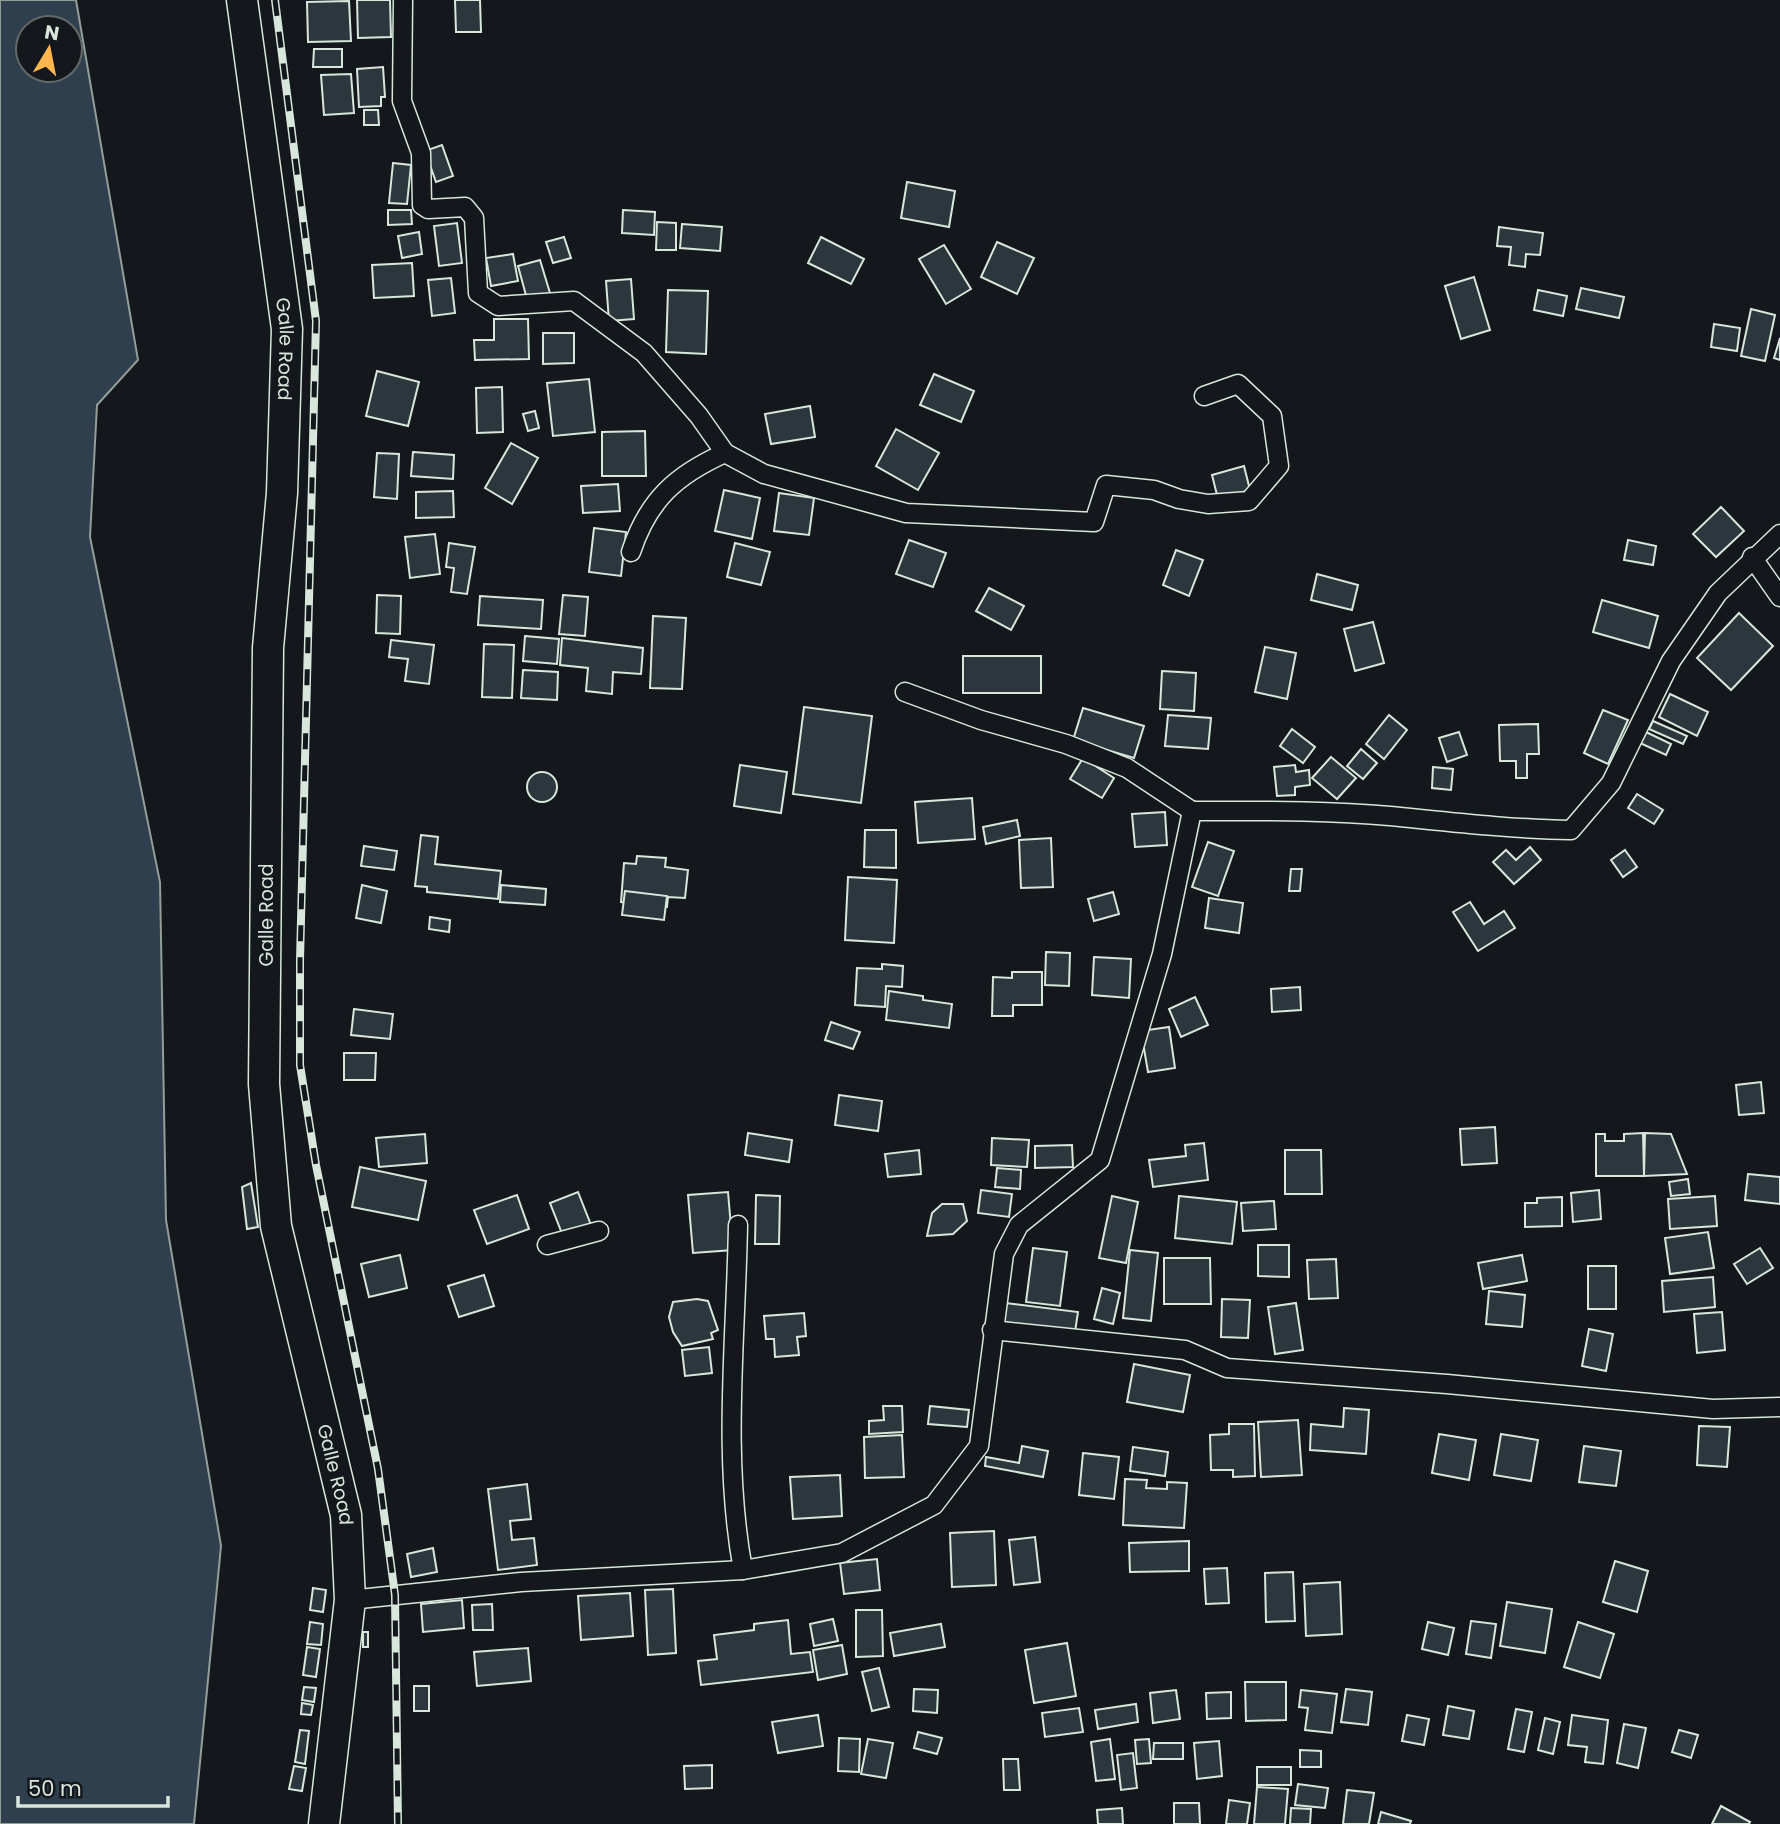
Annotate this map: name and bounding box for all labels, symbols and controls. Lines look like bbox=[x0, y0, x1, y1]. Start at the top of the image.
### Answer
north arrow bbox=[14, 14, 84, 84]
text: N bbox=[42, 18, 61, 47]
street label: Galle Road bbox=[269, 296, 300, 401]
street label: Galle Road bbox=[253, 863, 280, 967]
street label: Galle Road bbox=[310, 1421, 359, 1526]
scale bar bbox=[18, 1764, 168, 1808]
text: 50 m bbox=[28, 1774, 82, 1803]

